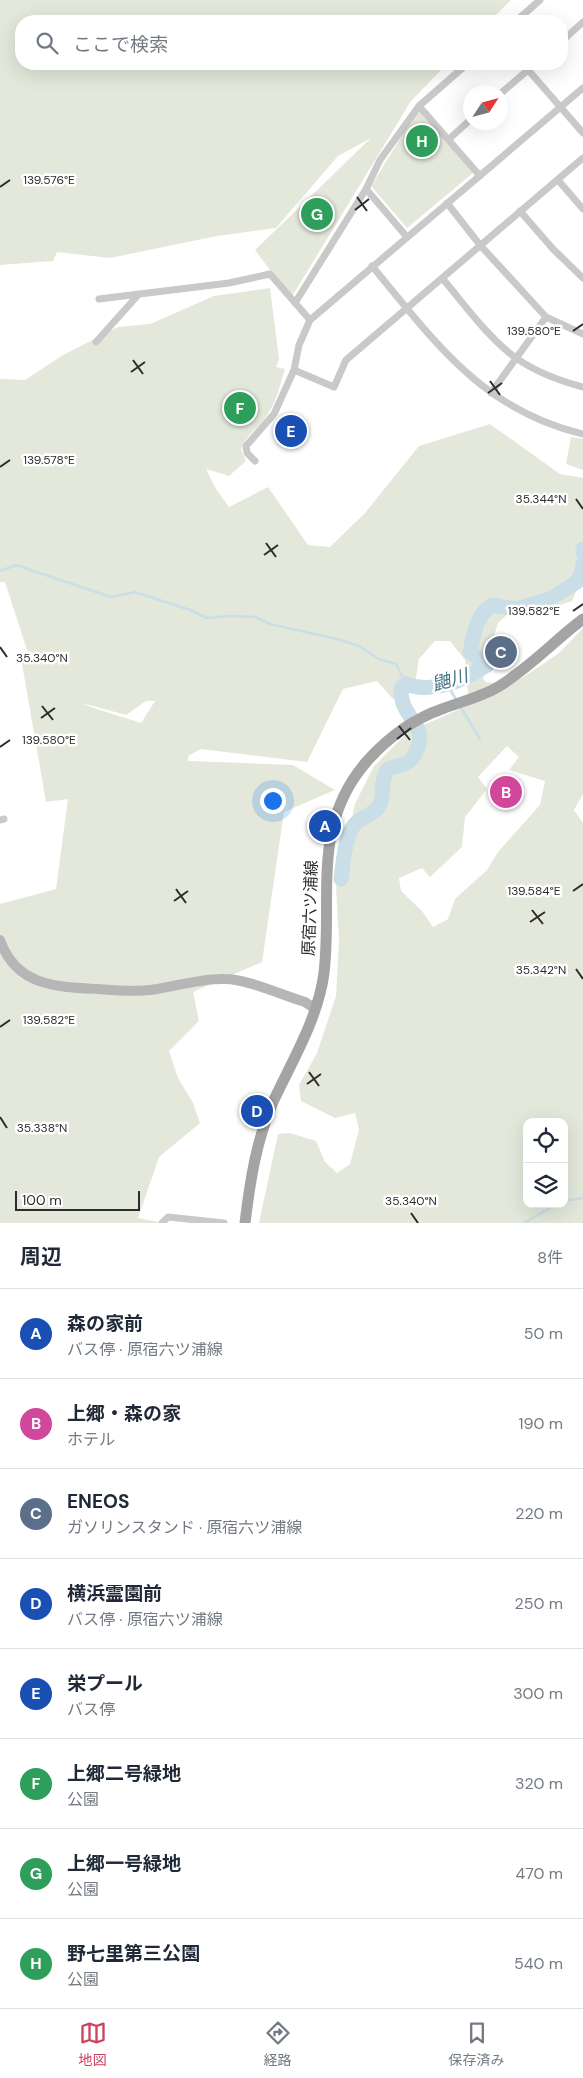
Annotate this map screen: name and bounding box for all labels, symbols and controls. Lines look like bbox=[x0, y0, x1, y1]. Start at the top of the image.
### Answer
search box bbox=[15, 15, 568, 70]
icon: search bbox=[33, 29, 61, 57]
text: ここで検索 bbox=[73, 32, 168, 57]
north arrow bbox=[463, 85, 508, 130]
pin: H bbox=[406, 122, 438, 160]
text: 139.576°E bbox=[23, 172, 75, 188]
pin: G bbox=[301, 195, 333, 233]
text: 139.580°E bbox=[507, 323, 561, 339]
pin: F bbox=[224, 389, 256, 427]
pin: E bbox=[275, 412, 307, 450]
text: 139.578°E bbox=[23, 452, 75, 468]
text: 35.344°N bbox=[516, 491, 566, 507]
text: 139.582°E bbox=[508, 603, 560, 619]
pin: C bbox=[485, 633, 517, 671]
text: 35.340°N bbox=[16, 650, 68, 666]
water label: 鼬川 bbox=[429, 663, 473, 696]
text: 139.580°E bbox=[22, 732, 76, 748]
pin: B bbox=[490, 773, 522, 811]
your location bbox=[260, 788, 286, 814]
pin: A bbox=[309, 807, 341, 845]
street label: 原宿六ツ浦線 bbox=[298, 860, 322, 956]
text: 139.584°E bbox=[508, 883, 561, 899]
text: 35.342°N bbox=[516, 962, 566, 978]
text: 139.582°E bbox=[23, 1012, 75, 1028]
pin: D bbox=[241, 1092, 273, 1130]
map controls bbox=[523, 1118, 568, 1208]
button: locate bbox=[523, 1118, 568, 1163]
text: 35.338°N bbox=[17, 1120, 67, 1136]
button: layers bbox=[523, 1163, 568, 1208]
scale bar bbox=[15, 1188, 140, 1211]
text: 100 m bbox=[22, 1191, 62, 1209]
text: 35.340°N bbox=[385, 1193, 437, 1209]
text: 周辺 bbox=[20, 1243, 62, 1271]
text: 8件 bbox=[537, 1247, 563, 1268]
text: 森の家前 bbox=[67, 1311, 143, 1336]
text: A bbox=[30, 1323, 42, 1344]
text: 50 m bbox=[524, 1323, 563, 1344]
text: バス停 · 原宿六ツ浦線 bbox=[67, 1339, 223, 1360]
text: 上郷・森の家 bbox=[67, 1401, 181, 1426]
text: B bbox=[31, 1413, 41, 1434]
text: 190 m bbox=[519, 1413, 563, 1434]
text: ホテル bbox=[67, 1429, 115, 1450]
text: ENEOS bbox=[67, 1489, 129, 1514]
text: C bbox=[30, 1503, 42, 1524]
text: 220 m bbox=[515, 1503, 563, 1524]
text: ガソリンスタンド · 原宿六ツ浦線 bbox=[67, 1517, 302, 1538]
text: 横浜霊園前 bbox=[67, 1581, 162, 1606]
text: D bbox=[30, 1593, 42, 1614]
text: 250 m bbox=[515, 1593, 563, 1614]
text: バス停 · 原宿六ツ浦線 bbox=[67, 1609, 223, 1630]
text: 栄プール bbox=[67, 1671, 143, 1696]
text: E bbox=[31, 1683, 41, 1704]
text: 300 m bbox=[513, 1683, 563, 1704]
text: バス停 bbox=[67, 1699, 115, 1720]
text: 上郷二号緑地 bbox=[67, 1761, 181, 1786]
text: F bbox=[32, 1773, 40, 1794]
text: 320 m bbox=[515, 1773, 563, 1794]
text: 公園 bbox=[67, 1789, 99, 1810]
text: 上郷一号緑地 bbox=[67, 1851, 181, 1876]
text: G bbox=[30, 1863, 42, 1884]
text: 470 m bbox=[516, 1863, 563, 1884]
text: 公園 bbox=[67, 1879, 99, 1900]
text: 野七里第三公園 bbox=[67, 1941, 200, 1966]
text: H bbox=[30, 1953, 42, 1974]
text: 540 m bbox=[514, 1953, 563, 1974]
text: 公園 bbox=[67, 1969, 99, 1990]
tab: 地図 bbox=[79, 2019, 107, 2069]
tab: 経路 bbox=[264, 2019, 292, 2069]
tab: 保存済み bbox=[449, 2019, 505, 2069]

